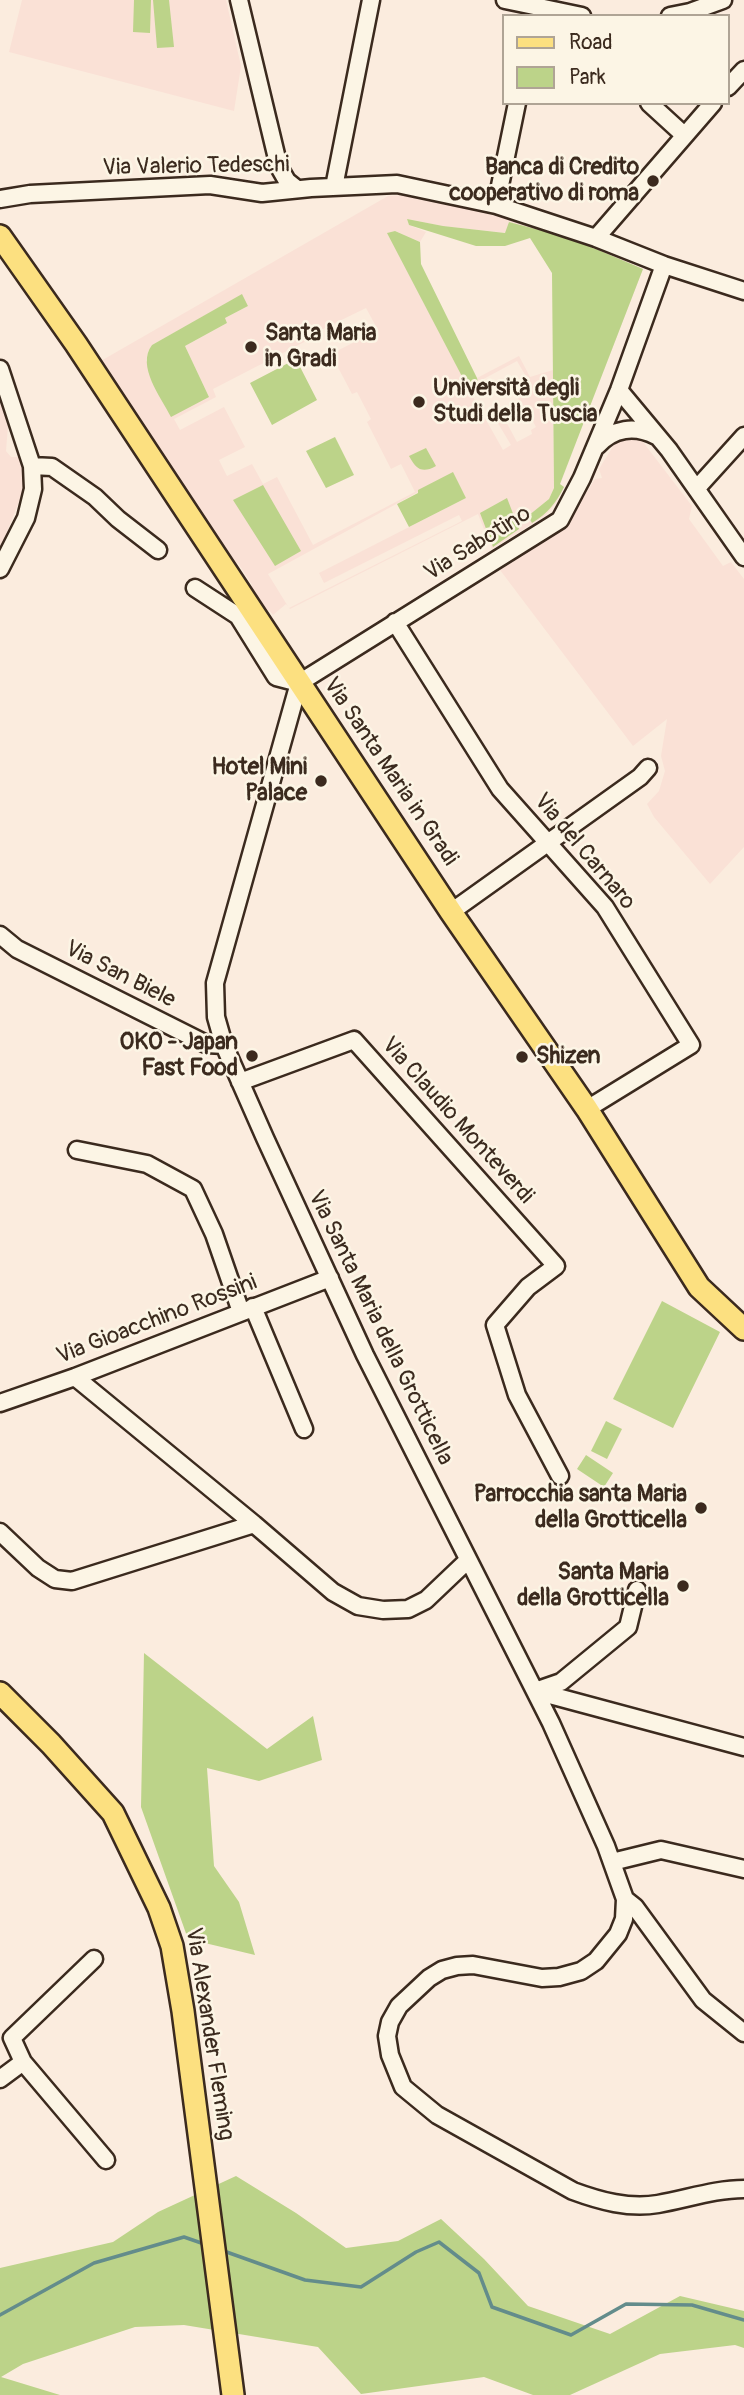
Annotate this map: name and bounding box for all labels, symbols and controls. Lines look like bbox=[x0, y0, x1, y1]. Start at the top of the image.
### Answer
legend bbox=[503, 14, 730, 105]
text: Road bbox=[569, 29, 613, 56]
text: Park bbox=[569, 64, 606, 91]
street label: Via Valerio Tedeschi bbox=[102, 152, 290, 182]
place label: Banca di Credito cooperativo di roma bbox=[449, 154, 639, 208]
marker: Banca di Credito cooperativo di roma bbox=[645, 173, 661, 189]
place label: Santa Maria in Gradi bbox=[265, 320, 376, 374]
marker: Santa Maria in Gradi bbox=[243, 339, 259, 355]
place label: Università degli Studi della Tuscia bbox=[433, 375, 597, 429]
marker: Università degli Studi della Tuscia bbox=[411, 394, 427, 410]
street label: Via Sabotino bbox=[420, 500, 536, 588]
street label: Via Santa Maria in Gradi bbox=[317, 673, 463, 871]
place label: Hotel Mini Palace bbox=[211, 754, 307, 808]
marker: Hotel Mini Palace bbox=[313, 773, 329, 789]
street label: Via del Carnaro bbox=[527, 788, 641, 916]
street label: Via San Biele bbox=[60, 935, 180, 1015]
place label: OKO - Japan Fast Food bbox=[120, 1029, 238, 1083]
street label: Via Claudio Monteverdi bbox=[375, 1032, 539, 1210]
place label: Shizen bbox=[536, 1043, 600, 1071]
marker: OKO - Japan Fast Food bbox=[244, 1048, 260, 1064]
marker: Shizen bbox=[514, 1049, 530, 1065]
street label: Via Santa Maria della Grotticella bbox=[301, 1186, 459, 1470]
street label: Via Gioacchino Rossini bbox=[53, 1269, 261, 1371]
place label: Parrocchia santa Maria della Grotticella bbox=[474, 1481, 687, 1535]
marker: Parrocchia santa Maria della Grotticella bbox=[693, 1500, 709, 1516]
place label: Santa Maria della Grotticella bbox=[517, 1559, 669, 1613]
marker: Santa Maria della Grotticella bbox=[675, 1578, 691, 1594]
street label: Via Alexander Fleming bbox=[179, 1926, 239, 2142]

